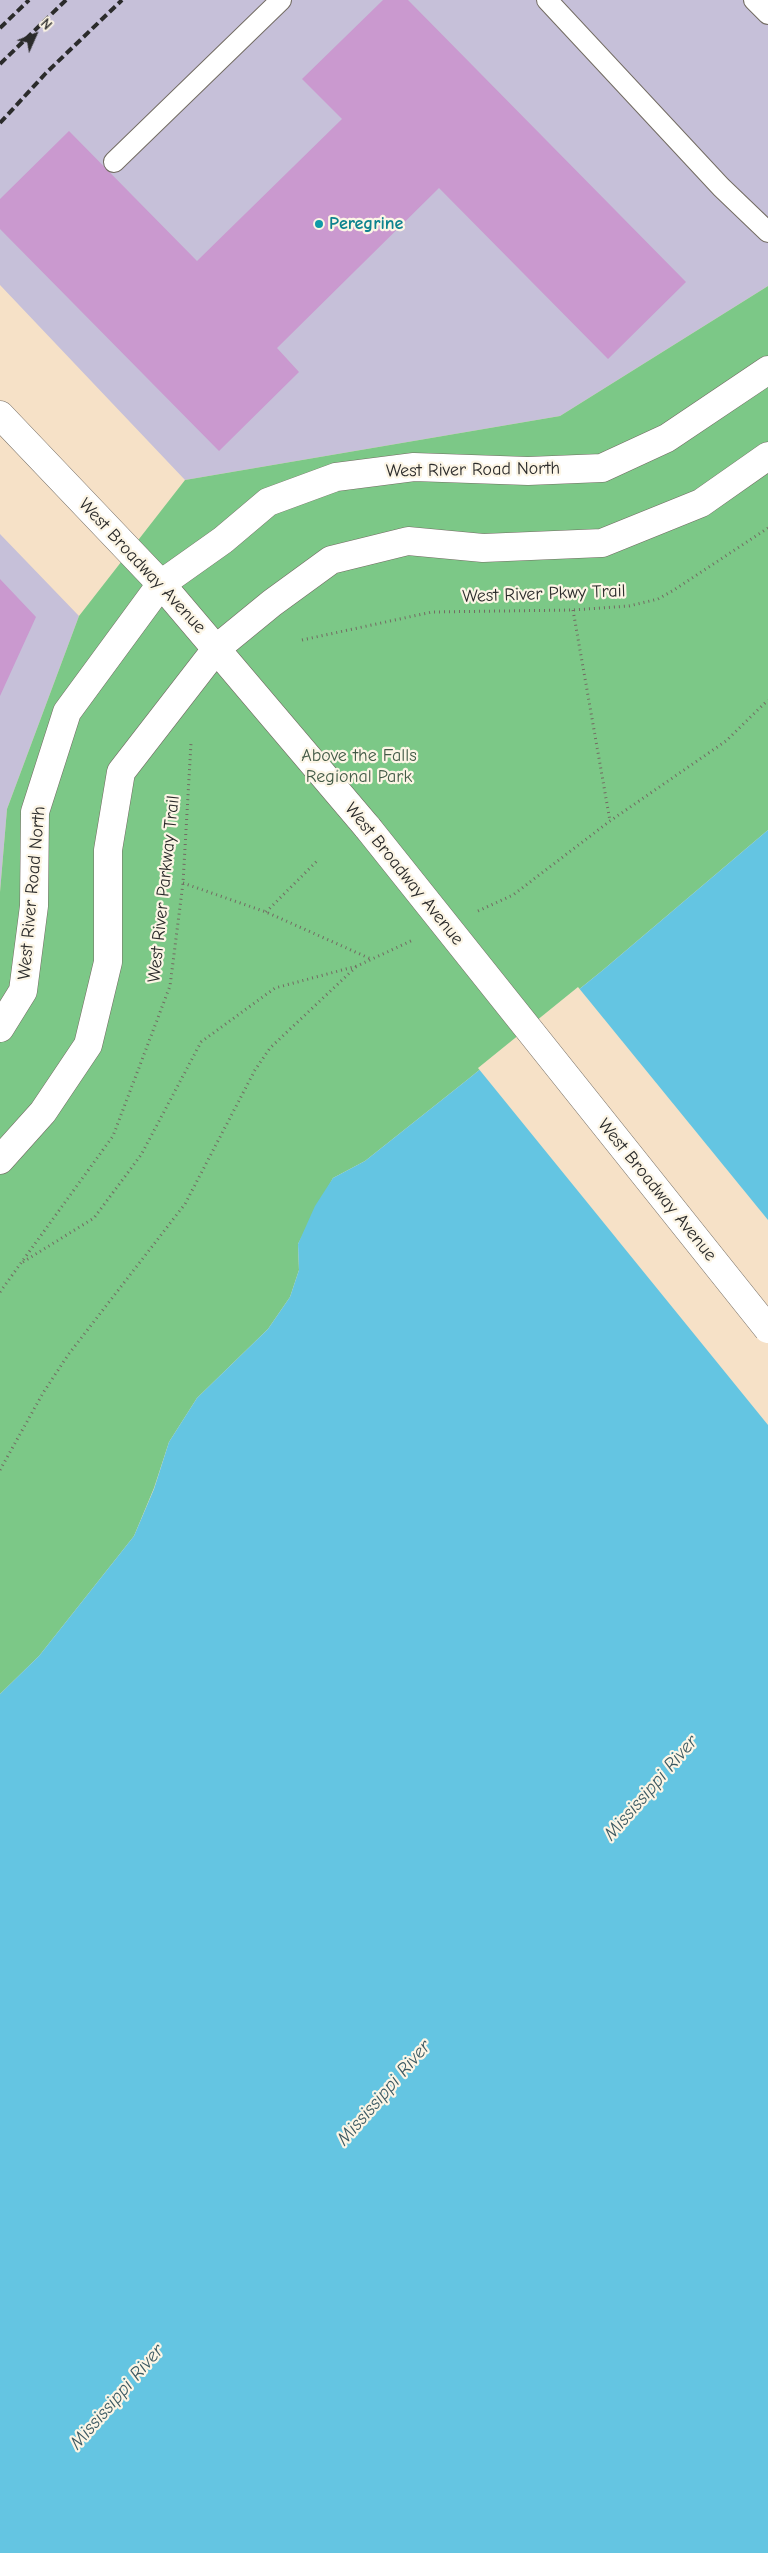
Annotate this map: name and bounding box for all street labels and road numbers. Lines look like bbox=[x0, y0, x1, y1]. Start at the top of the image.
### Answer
street label: West River Road North bbox=[386, 458, 560, 482]
street label: West Broadway Avenue bbox=[74, 494, 210, 638]
street label: West River Pkwy Trail bbox=[462, 580, 626, 608]
street label: West River Parkway Trail bbox=[143, 794, 185, 984]
street label: West Broadway Avenue bbox=[340, 798, 468, 950]
street label: West River Road North bbox=[14, 805, 50, 981]
street label: West Broadway Avenue bbox=[593, 1114, 721, 1266]

